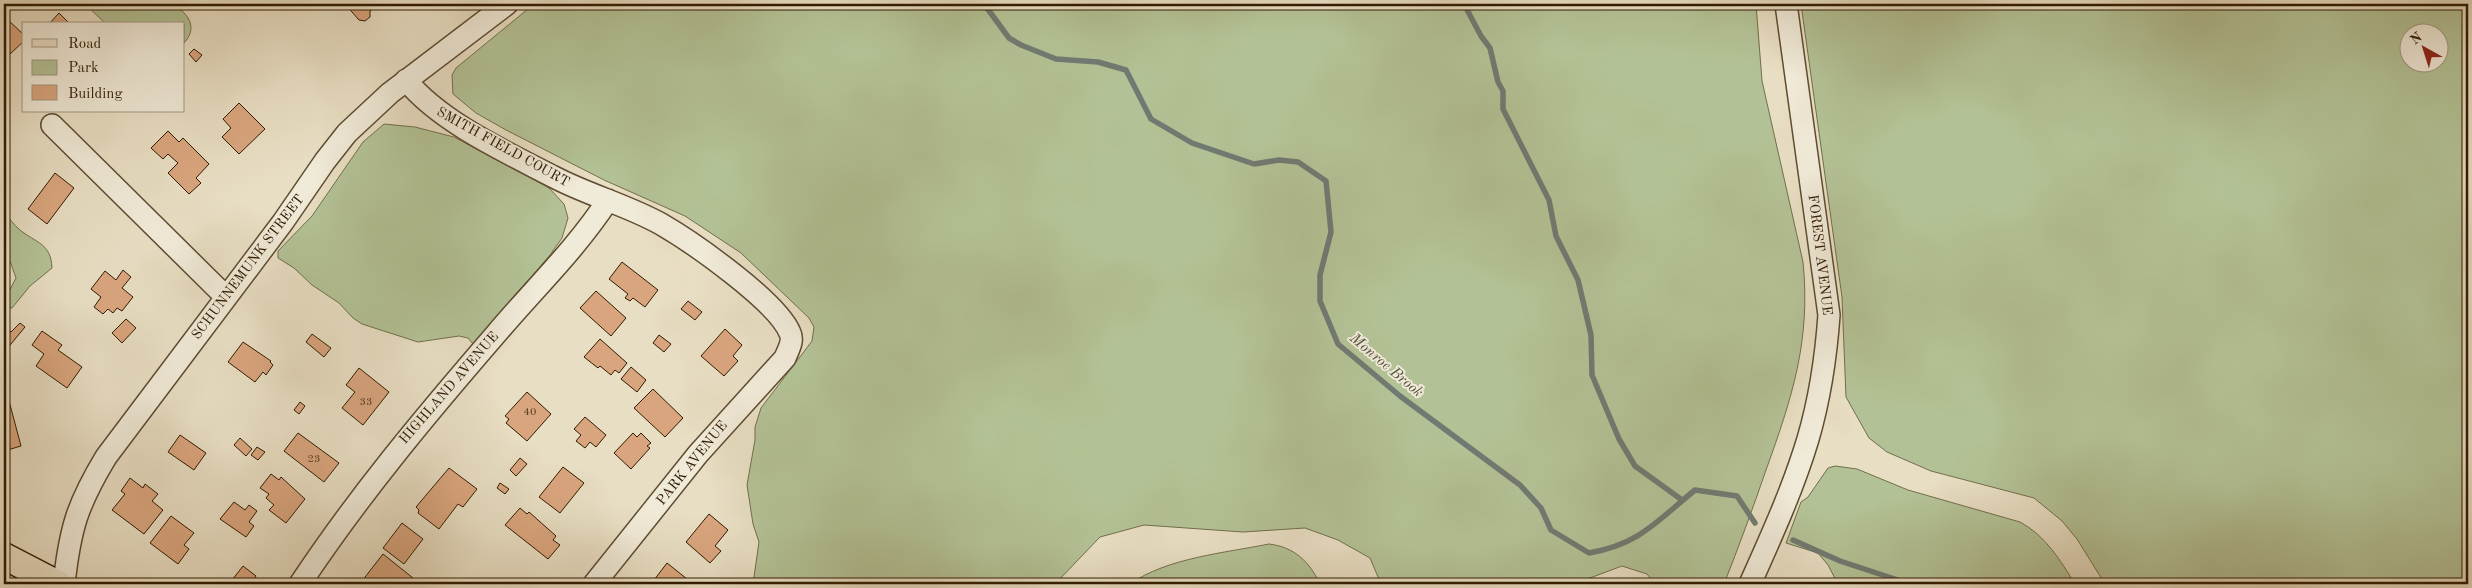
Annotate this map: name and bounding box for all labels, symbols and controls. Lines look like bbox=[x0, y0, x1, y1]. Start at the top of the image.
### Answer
legend bbox=[22, 22, 185, 112]
north arrow bbox=[2400, 22, 2450, 72]
text: N bbox=[2408, 30, 2425, 47]
text: Road bbox=[68, 37, 102, 52]
text: Park bbox=[68, 61, 99, 76]
text: Building bbox=[68, 87, 123, 102]
street label: SMITH FIELD COURT bbox=[434, 105, 572, 189]
street label: SCHUNNEMUNK STREET bbox=[189, 192, 307, 342]
street label: FOREST AVENUE bbox=[1806, 194, 1834, 316]
street label: HIGHLAND AVENUE bbox=[397, 329, 501, 447]
water label: Monroe Brook bbox=[1346, 330, 1426, 401]
house number: 33 bbox=[360, 397, 372, 408]
house number: 40 bbox=[524, 407, 536, 418]
street label: PARK AVENUE bbox=[654, 418, 730, 508]
house number: 23 bbox=[308, 454, 320, 465]

